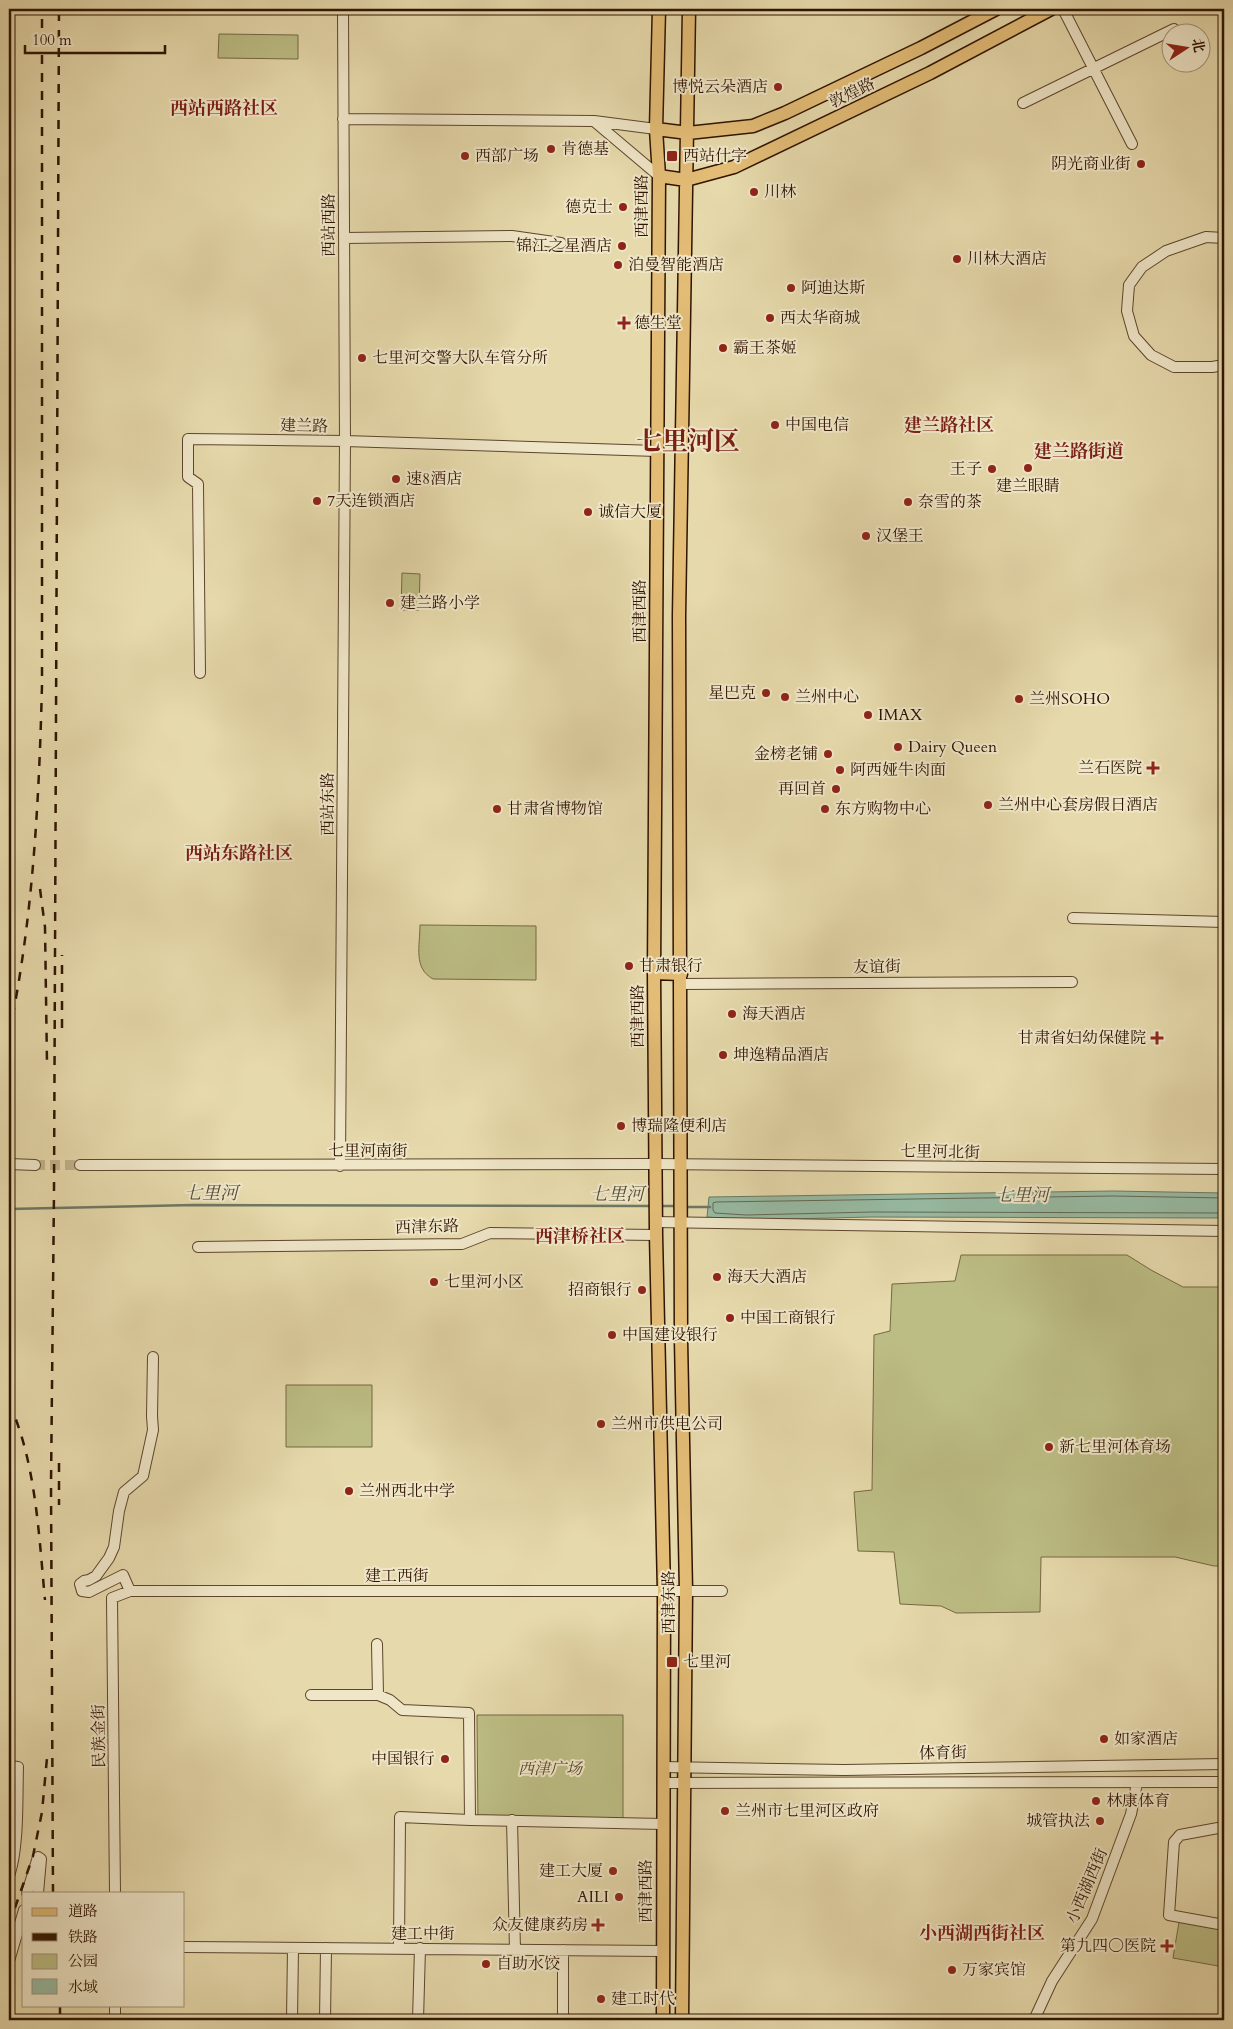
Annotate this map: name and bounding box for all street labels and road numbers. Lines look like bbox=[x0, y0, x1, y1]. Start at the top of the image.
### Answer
street label: 敦煌路 bbox=[826, 73, 878, 113]
street label: 西津西路 bbox=[631, 174, 653, 238]
street label: 西站西路 bbox=[318, 193, 340, 257]
street label: 建兰路 bbox=[280, 415, 328, 437]
street label: 西津西路 bbox=[629, 579, 651, 643]
street label: 西站东路 bbox=[317, 772, 339, 836]
street label: 友谊街 bbox=[853, 956, 901, 978]
street label: 西津西路 bbox=[627, 984, 649, 1048]
street label: 七里河南街 bbox=[328, 1140, 408, 1162]
street label: 七里河北街 bbox=[900, 1140, 980, 1164]
street label: 西津东路 bbox=[395, 1215, 459, 1239]
street label: 建工西街 bbox=[365, 1565, 429, 1587]
street label: 西津东路 bbox=[658, 1570, 680, 1634]
street label: 民族金街 bbox=[87, 1704, 111, 1768]
street label: 体育街 bbox=[919, 1742, 967, 1764]
street label: 小西湖西街 bbox=[1061, 1845, 1113, 1927]
street label: 西津西路 bbox=[635, 1859, 657, 1923]
street label: 建工中街 bbox=[391, 1923, 455, 1945]

